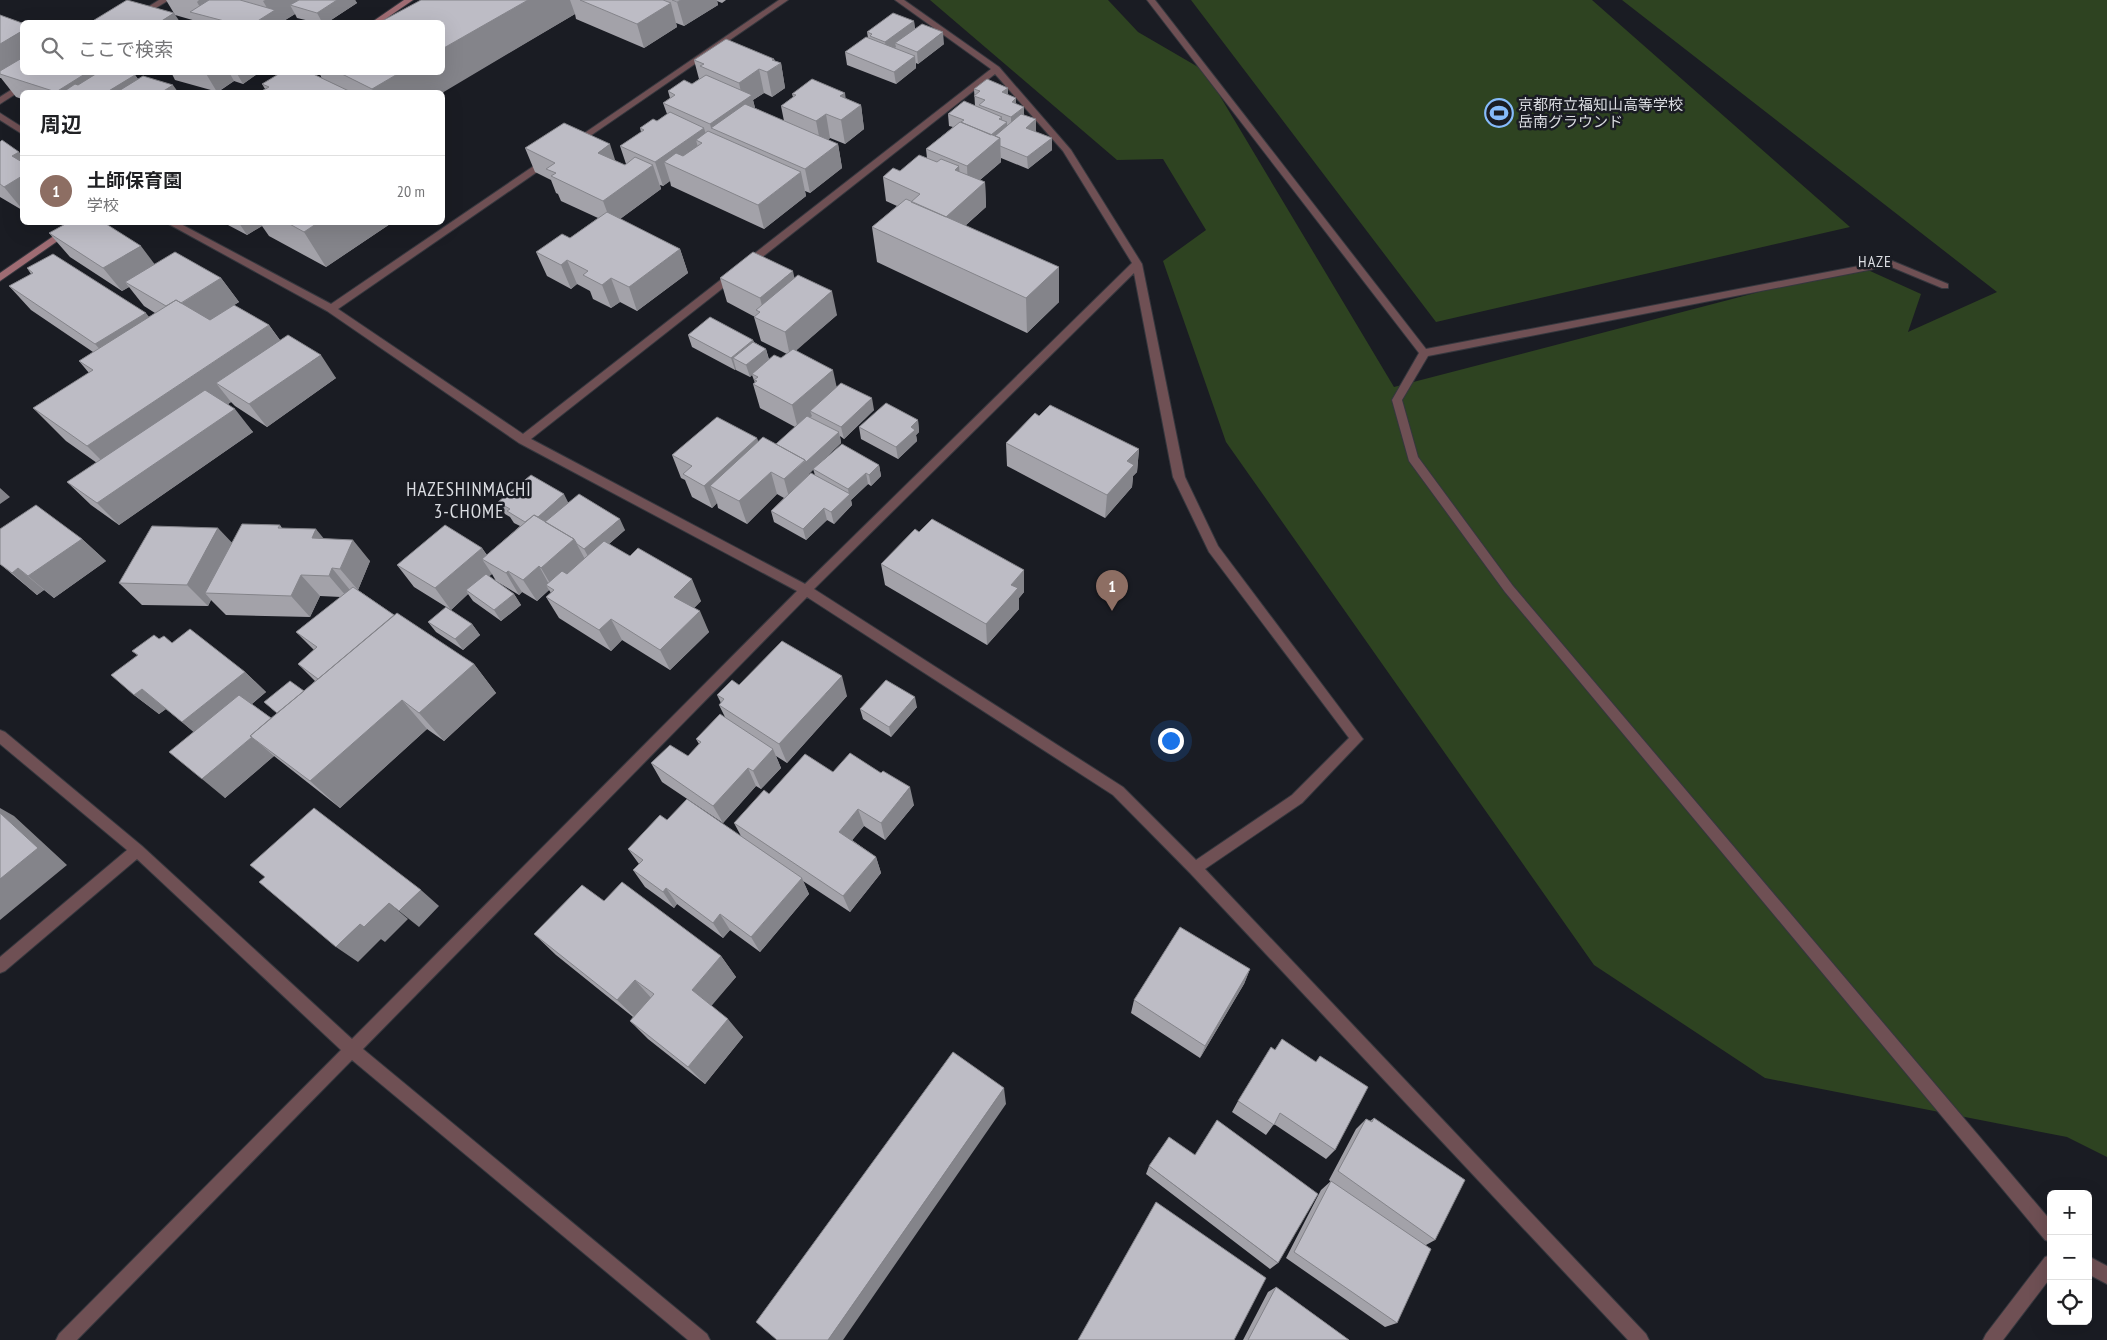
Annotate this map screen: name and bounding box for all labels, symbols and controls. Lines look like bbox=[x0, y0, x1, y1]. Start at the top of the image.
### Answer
search box bbox=[20, 20, 445, 75]
icon: search bbox=[38, 34, 66, 62]
text: ここで検索 bbox=[78, 37, 173, 61]
place label: 京都府立福知山高等学校 岳南グラウンド bbox=[1518, 95, 1683, 131]
sports icon: 京都府立福知山高等学校 岳南グラウンド bbox=[1484, 98, 1514, 128]
text: 周辺 bbox=[40, 111, 82, 138]
text: 土師保育園 bbox=[87, 168, 182, 192]
text: 1 bbox=[52, 181, 60, 201]
text: 20 m bbox=[397, 181, 425, 201]
text: 学校 bbox=[87, 195, 119, 215]
district label: HAZE bbox=[1858, 251, 1892, 271]
district label: HAZESHINMACHI 3-CHOME bbox=[406, 477, 532, 523]
pin: 1 bbox=[1096, 570, 1128, 611]
your location bbox=[1158, 728, 1184, 754]
map controls bbox=[2047, 1190, 2092, 1325]
button: + bbox=[2047, 1190, 2092, 1235]
button: − bbox=[2047, 1235, 2092, 1280]
button: locate bbox=[2047, 1280, 2092, 1325]

